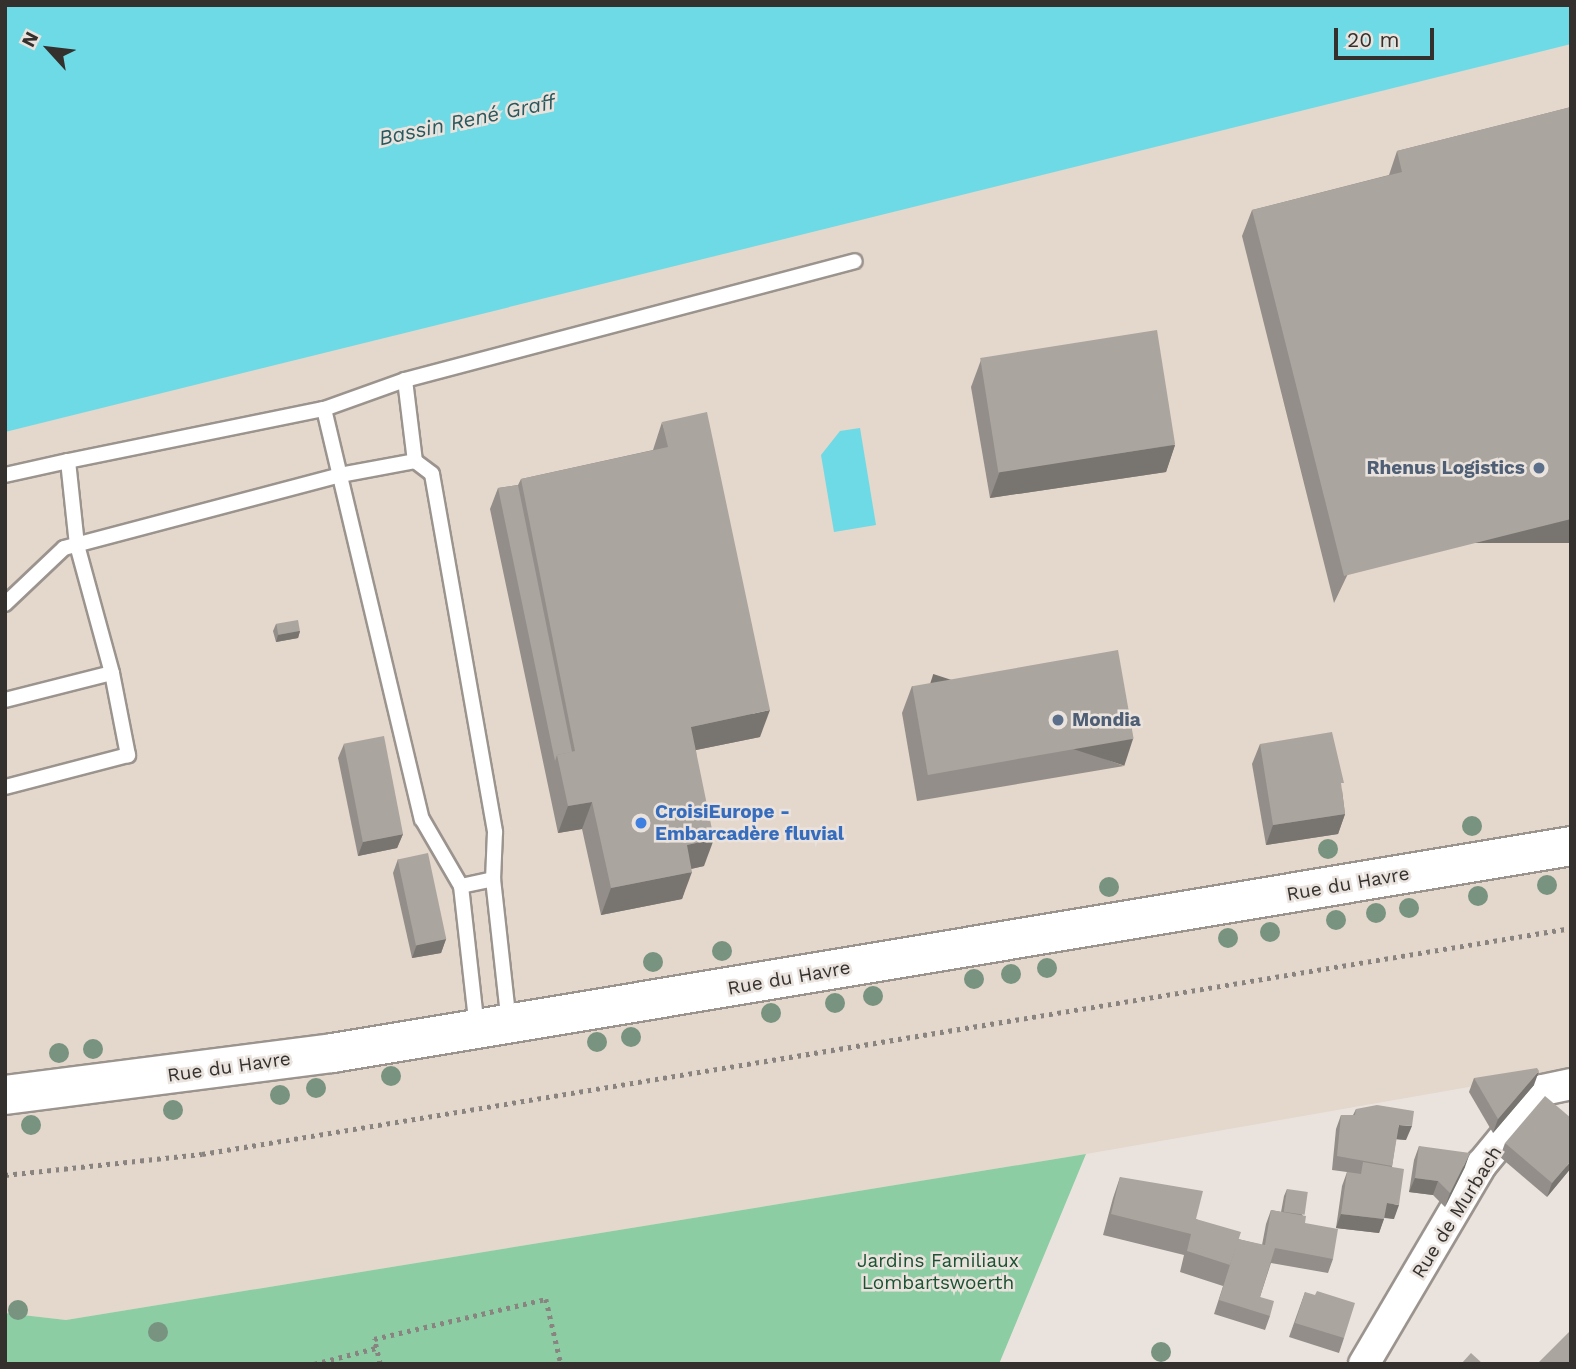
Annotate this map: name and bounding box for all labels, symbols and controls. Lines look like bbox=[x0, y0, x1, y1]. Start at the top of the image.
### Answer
north arrow bbox=[14, 14, 84, 84]
scale bar bbox=[1338, 14, 1438, 58]
text: 20 m bbox=[1347, 27, 1399, 52]
text: N bbox=[16, 28, 43, 51]
water label: Bassin René Graff bbox=[376, 89, 558, 151]
place label: Rhenus Logistics bbox=[1366, 457, 1525, 479]
marker: Rhenus Logistics bbox=[1531, 460, 1547, 476]
place label: Mondia bbox=[1072, 709, 1141, 731]
marker: Mondia bbox=[1050, 712, 1066, 728]
place label: CroisiEurope - Embarcadère fluvial bbox=[655, 801, 844, 845]
marker: CroisiEurope - Embarcadère fluvial bbox=[633, 815, 649, 831]
street label: Rue du Havre bbox=[1285, 862, 1411, 906]
street label: Rue du Havre bbox=[726, 956, 852, 1000]
street label: Rue du Havre bbox=[166, 1047, 292, 1087]
street label: Rue de Murbach bbox=[1407, 1142, 1507, 1282]
park label: Jardins Familiaux Lombartswoerth bbox=[857, 1250, 1019, 1294]

